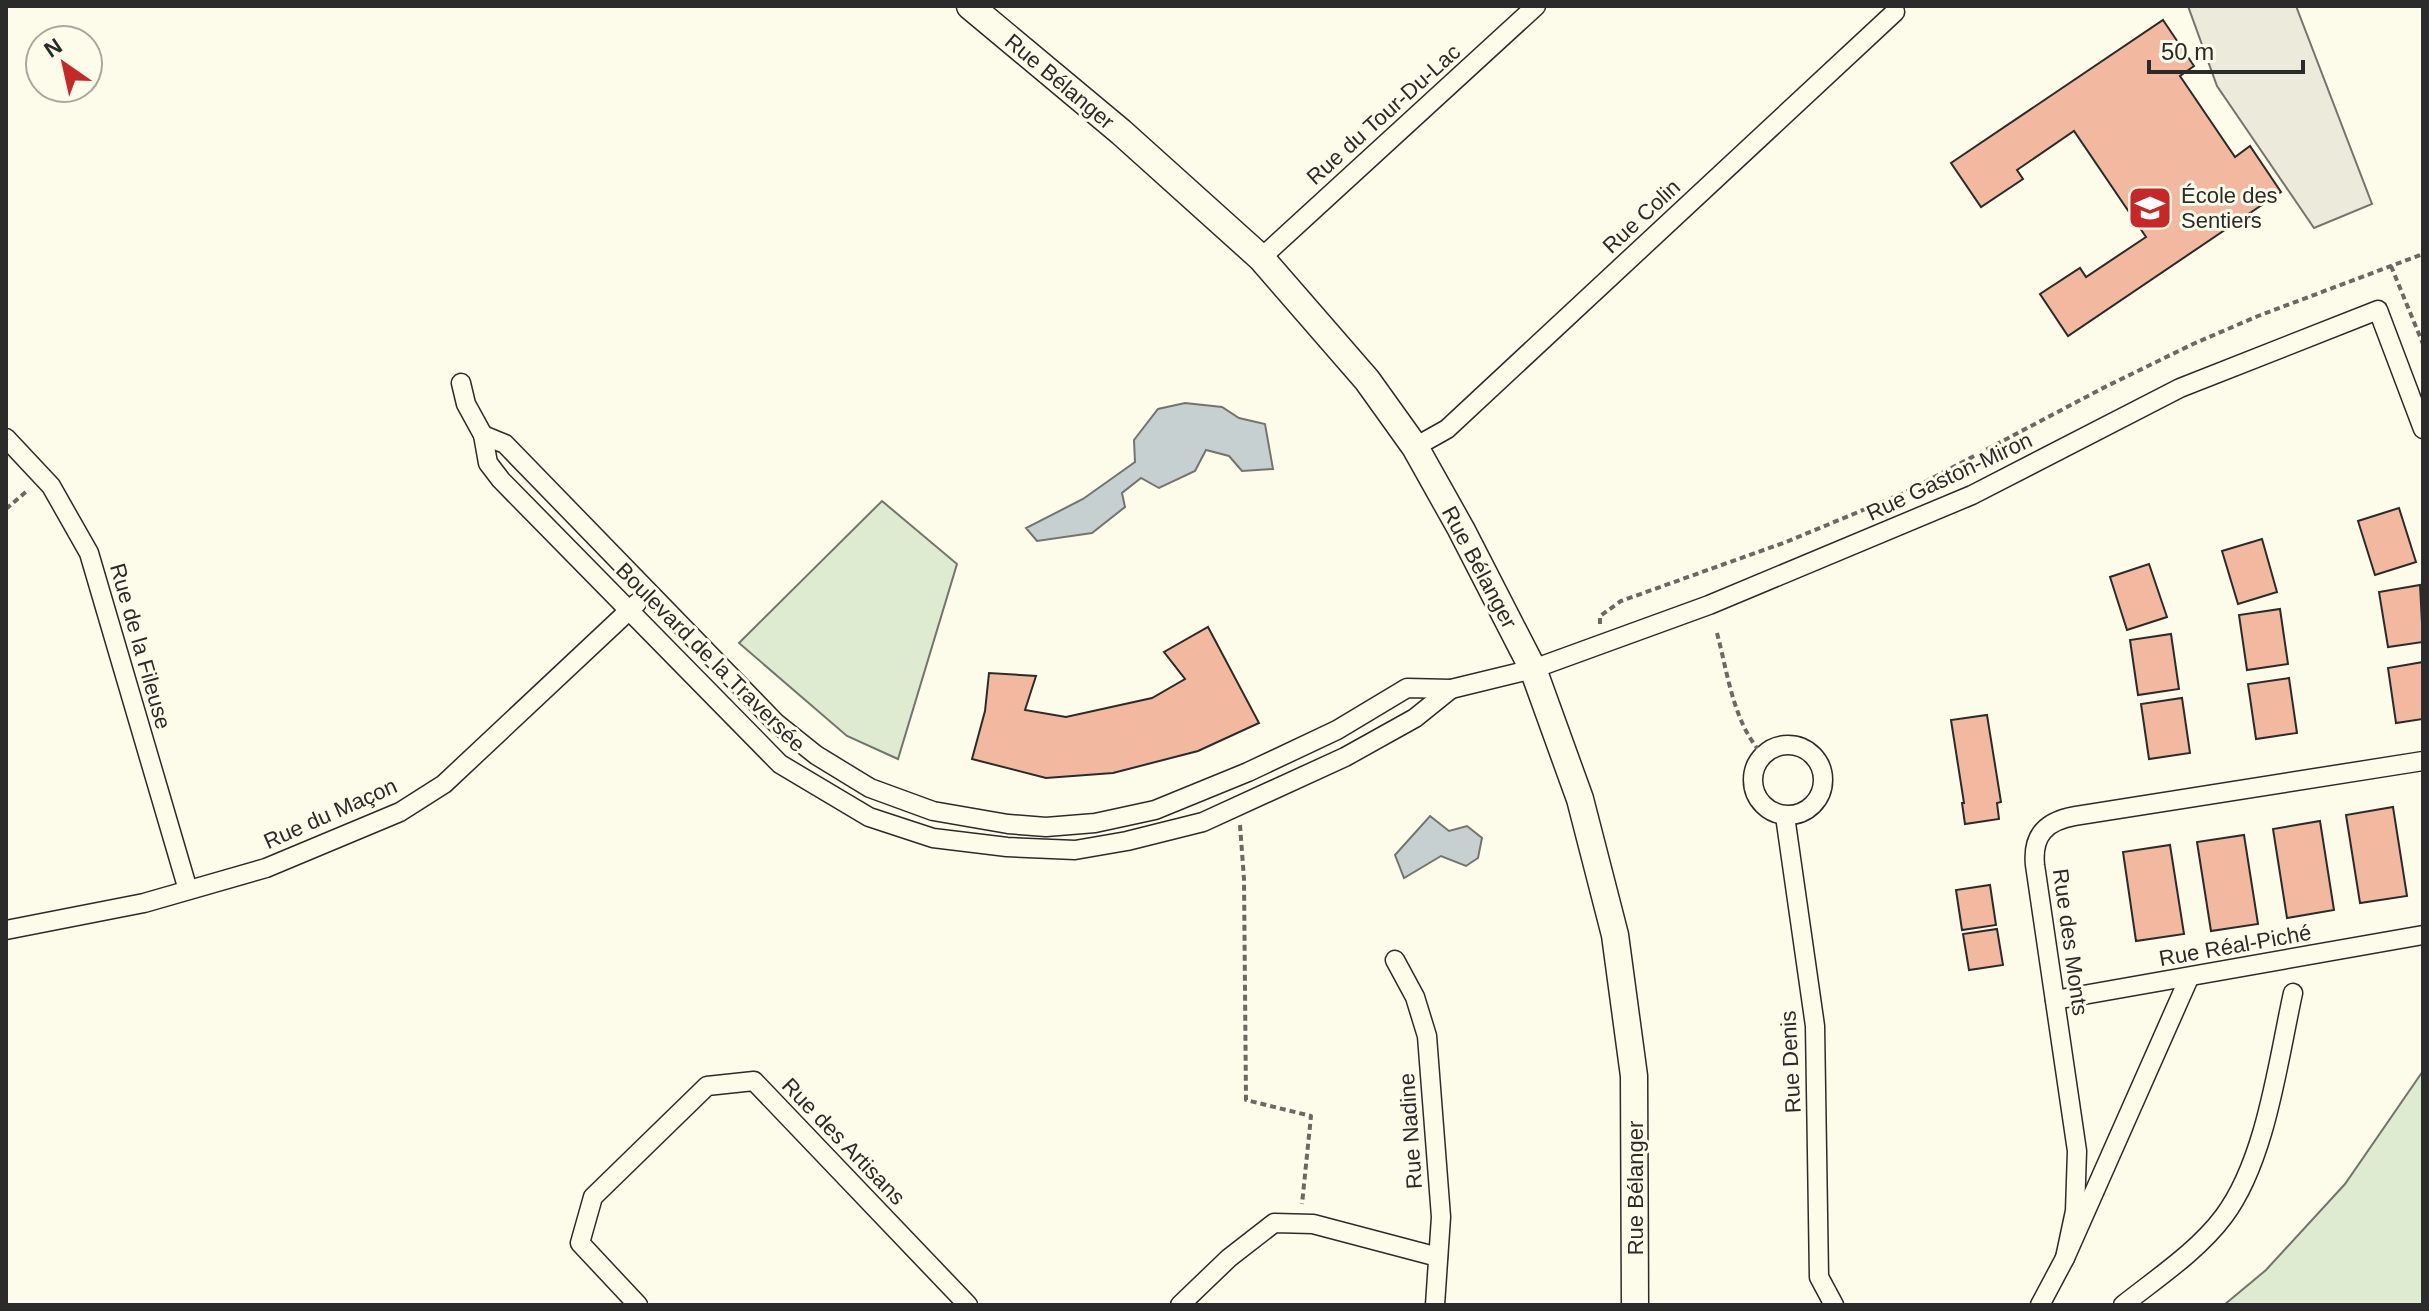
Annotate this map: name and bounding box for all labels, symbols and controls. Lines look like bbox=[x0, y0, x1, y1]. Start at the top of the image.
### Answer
north arrow bbox=[24, 24, 104, 104]
scale bar bbox=[2149, 24, 2303, 74]
street label: Rue Bélanger bbox=[1000, 29, 1119, 134]
text: N bbox=[40, 33, 67, 63]
text: 50 m bbox=[2161, 38, 2214, 65]
street label: Rue du Tour-Du-Lac bbox=[1302, 39, 1465, 190]
street label: Rue Colin bbox=[1597, 174, 1685, 258]
place label: École des Sentiers bbox=[2181, 183, 2278, 233]
school or university icon: École des Sentiers bbox=[2126, 184, 2174, 232]
street label: Rue Gaston-Miron bbox=[1862, 427, 2036, 526]
street label: Rue Bélanger bbox=[1437, 502, 1522, 633]
street label: Boulevard de la Traversée bbox=[611, 558, 810, 757]
street label: Rue de la Fileuse bbox=[105, 560, 176, 732]
street label: Rue du Maçon bbox=[260, 773, 401, 854]
street label: Rue des Monts bbox=[2048, 867, 2093, 1017]
street label: Rue Réal-Piché bbox=[2157, 920, 2313, 971]
street label: Rue Denis bbox=[1775, 1010, 1806, 1114]
street label: Rue Nadine bbox=[1394, 1072, 1427, 1190]
street label: Rue des Artisans bbox=[777, 1073, 910, 1210]
street label: Rue Bélanger bbox=[1623, 1121, 1648, 1255]

